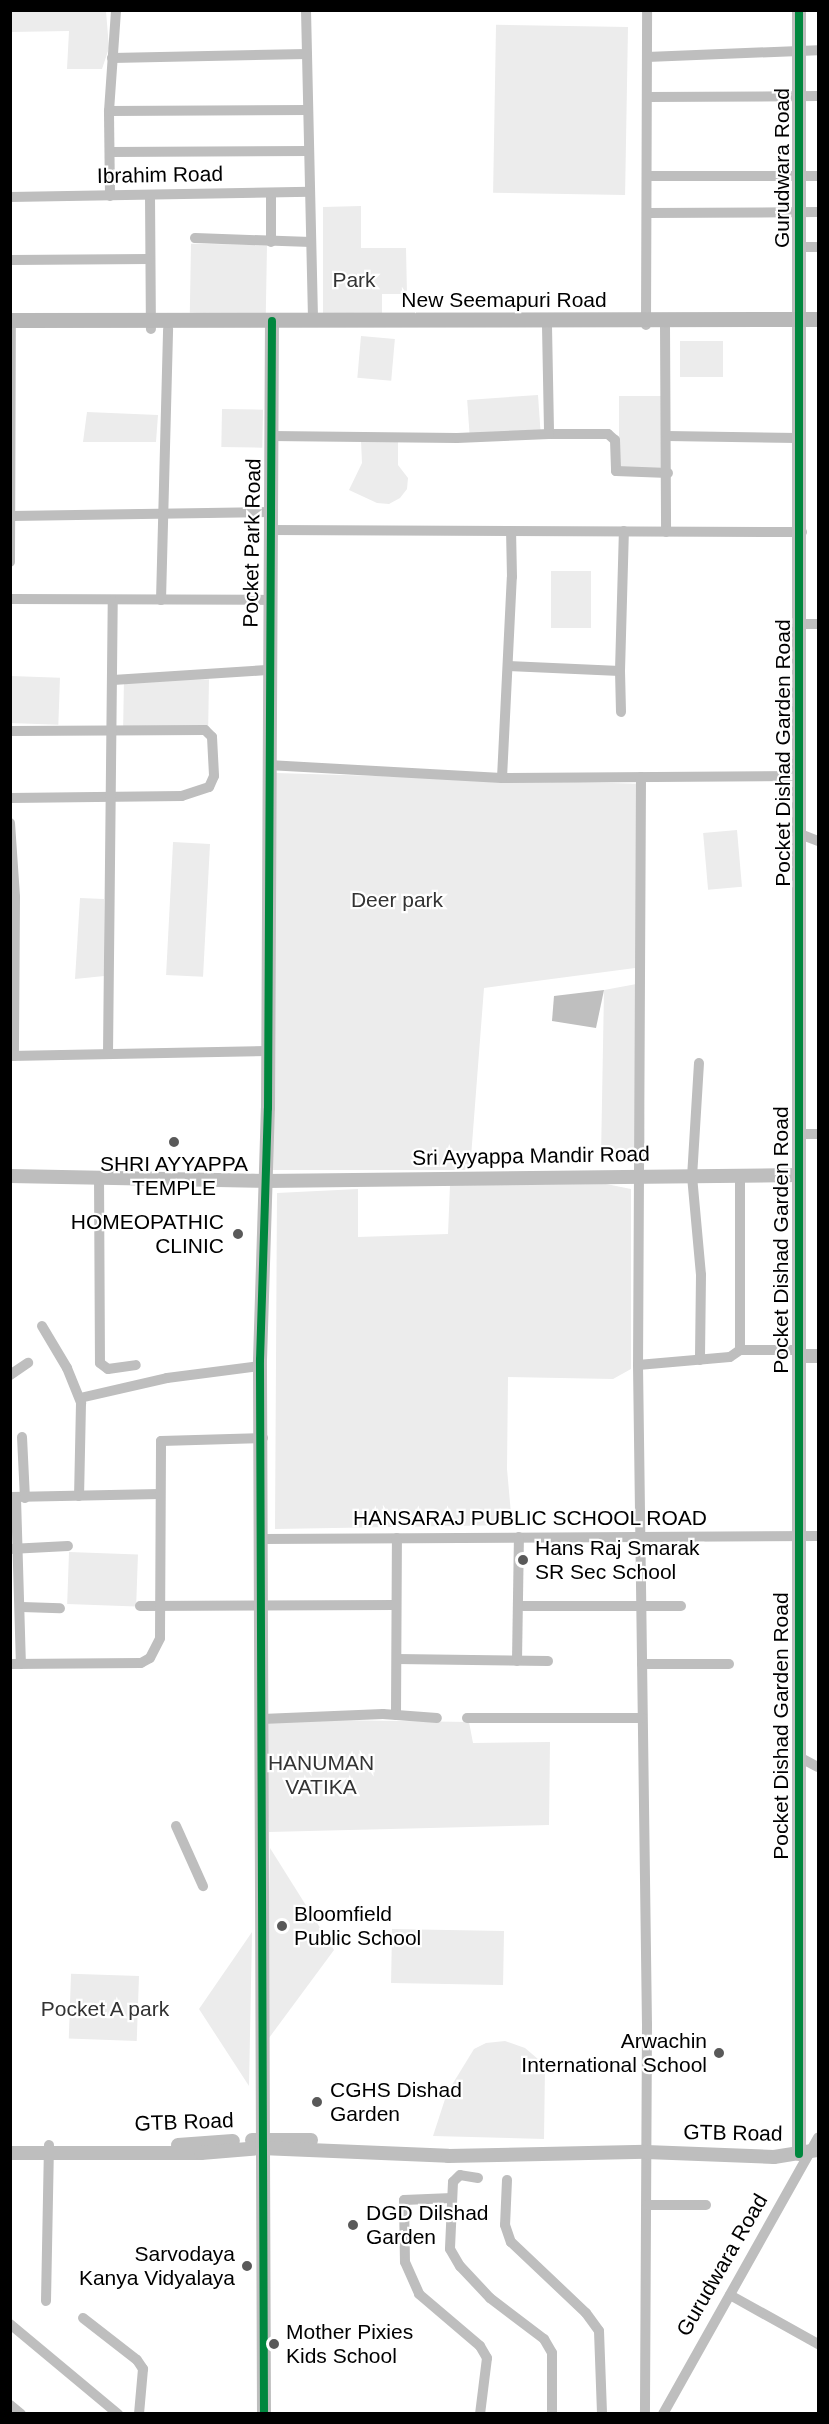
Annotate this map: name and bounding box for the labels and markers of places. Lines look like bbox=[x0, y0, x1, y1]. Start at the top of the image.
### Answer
marker: SHRI AYYAPPA TEMPLE bbox=[167, 1135, 181, 1149]
place label: SHRI AYYAPPA TEMPLE bbox=[99, 1151, 249, 1201]
place label: HOMEOPATHIC CLINIC bbox=[71, 1209, 224, 1259]
marker: HOMEOPATHIC CLINIC bbox=[229, 1225, 247, 1243]
place label: Hans Raj Smarak SR Sec School bbox=[535, 1535, 700, 1585]
marker: Hans Raj Smarak SR Sec School bbox=[516, 1553, 530, 1567]
place label: Bloomfield Public School bbox=[294, 1901, 421, 1951]
marker: Bloomfield Public School bbox=[275, 1919, 289, 1933]
place label: Arwachin International School bbox=[521, 2028, 707, 2078]
marker: Arwachin International School bbox=[712, 2046, 726, 2060]
place label: CGHS Dishad Garden bbox=[330, 2077, 462, 2127]
marker: CGHS Dishad Garden bbox=[308, 2093, 326, 2111]
place label: DGD Dilshad Garden bbox=[366, 2200, 489, 2250]
marker: DGD Dilshad Garden bbox=[344, 2216, 362, 2234]
place label: Sarvodaya Kanya Vidyalaya bbox=[79, 2241, 235, 2291]
marker: Sarvodaya Kanya Vidyalaya bbox=[240, 2259, 254, 2273]
place label: Mother Pixies Kids School bbox=[286, 2319, 413, 2369]
marker: Mother Pixies Kids School bbox=[267, 2337, 281, 2351]

